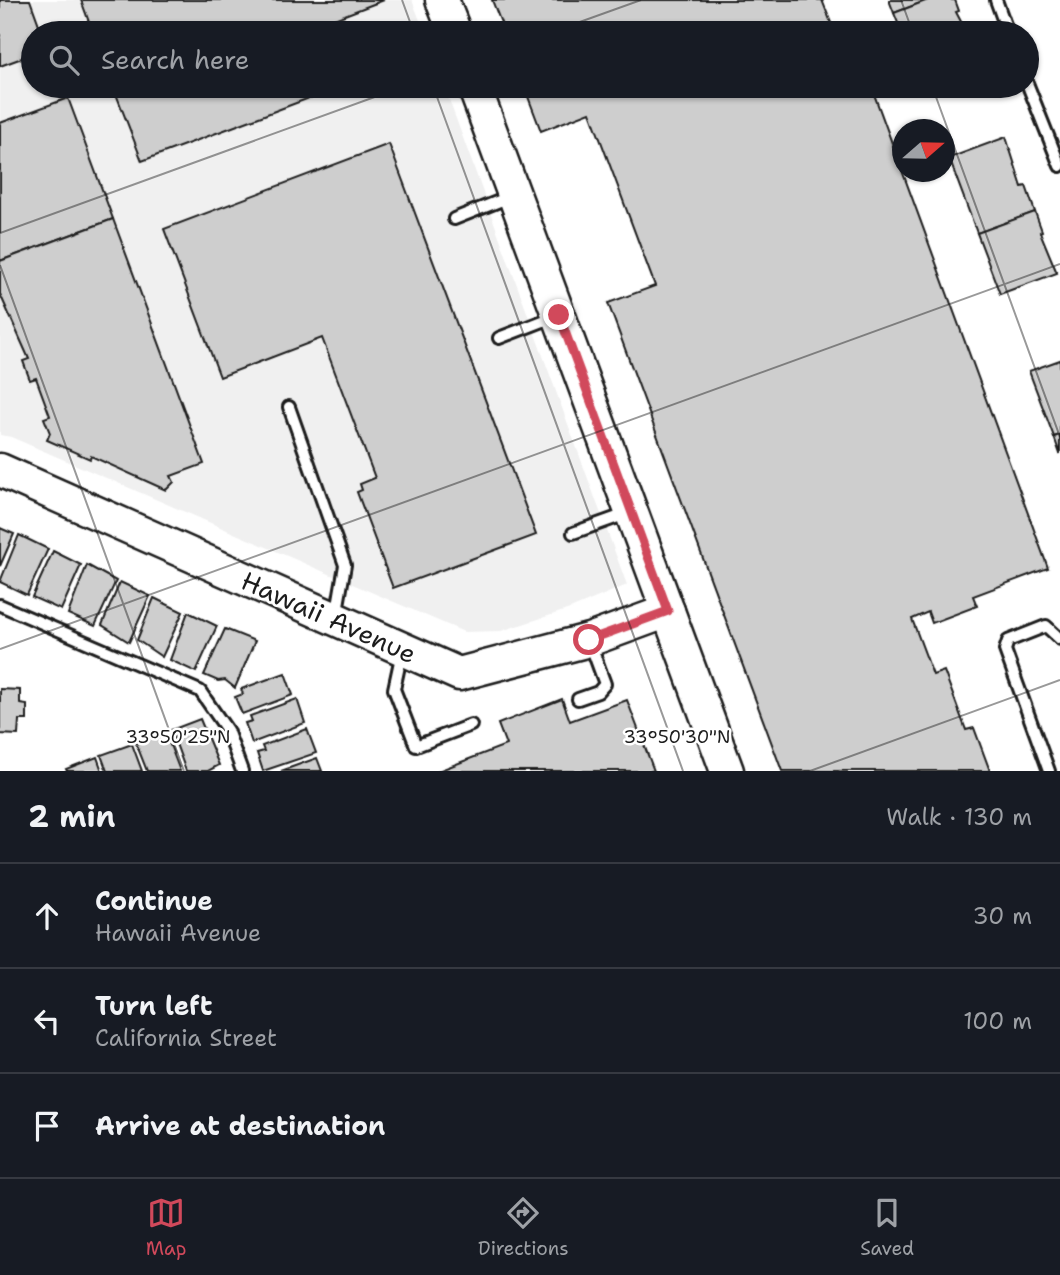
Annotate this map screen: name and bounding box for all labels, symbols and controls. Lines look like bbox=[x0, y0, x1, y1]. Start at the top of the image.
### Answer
search box bbox=[21, 21, 1039, 98]
icon: search bbox=[45, 41, 83, 79]
text: Search here bbox=[101, 42, 250, 77]
north arrow bbox=[892, 119, 955, 182]
route end bbox=[543, 299, 574, 330]
street label: Hawaii Avenue bbox=[236, 563, 422, 671]
route start bbox=[573, 624, 604, 655]
text: 33°50'25"N bbox=[125, 725, 231, 749]
text: 33°50'30"N bbox=[623, 725, 731, 749]
text: 2 min bbox=[28, 796, 115, 837]
text: Walk · 130 m bbox=[886, 802, 1032, 832]
text: Continue bbox=[95, 883, 213, 918]
icon: ahead bbox=[28, 897, 66, 935]
text: 30 m bbox=[973, 901, 1032, 931]
text: Hawaii Avenue bbox=[95, 918, 261, 948]
text: Turn left bbox=[95, 988, 212, 1023]
icon: left bbox=[28, 1002, 66, 1040]
text: 100 m bbox=[963, 1006, 1032, 1036]
text: California Street bbox=[95, 1023, 277, 1053]
icon: arrive bbox=[28, 1107, 66, 1145]
text: Arrive at destination bbox=[95, 1108, 385, 1143]
tab: Map bbox=[146, 1194, 186, 1261]
tab: Directions bbox=[478, 1194, 569, 1261]
tab: Saved bbox=[860, 1194, 914, 1261]

